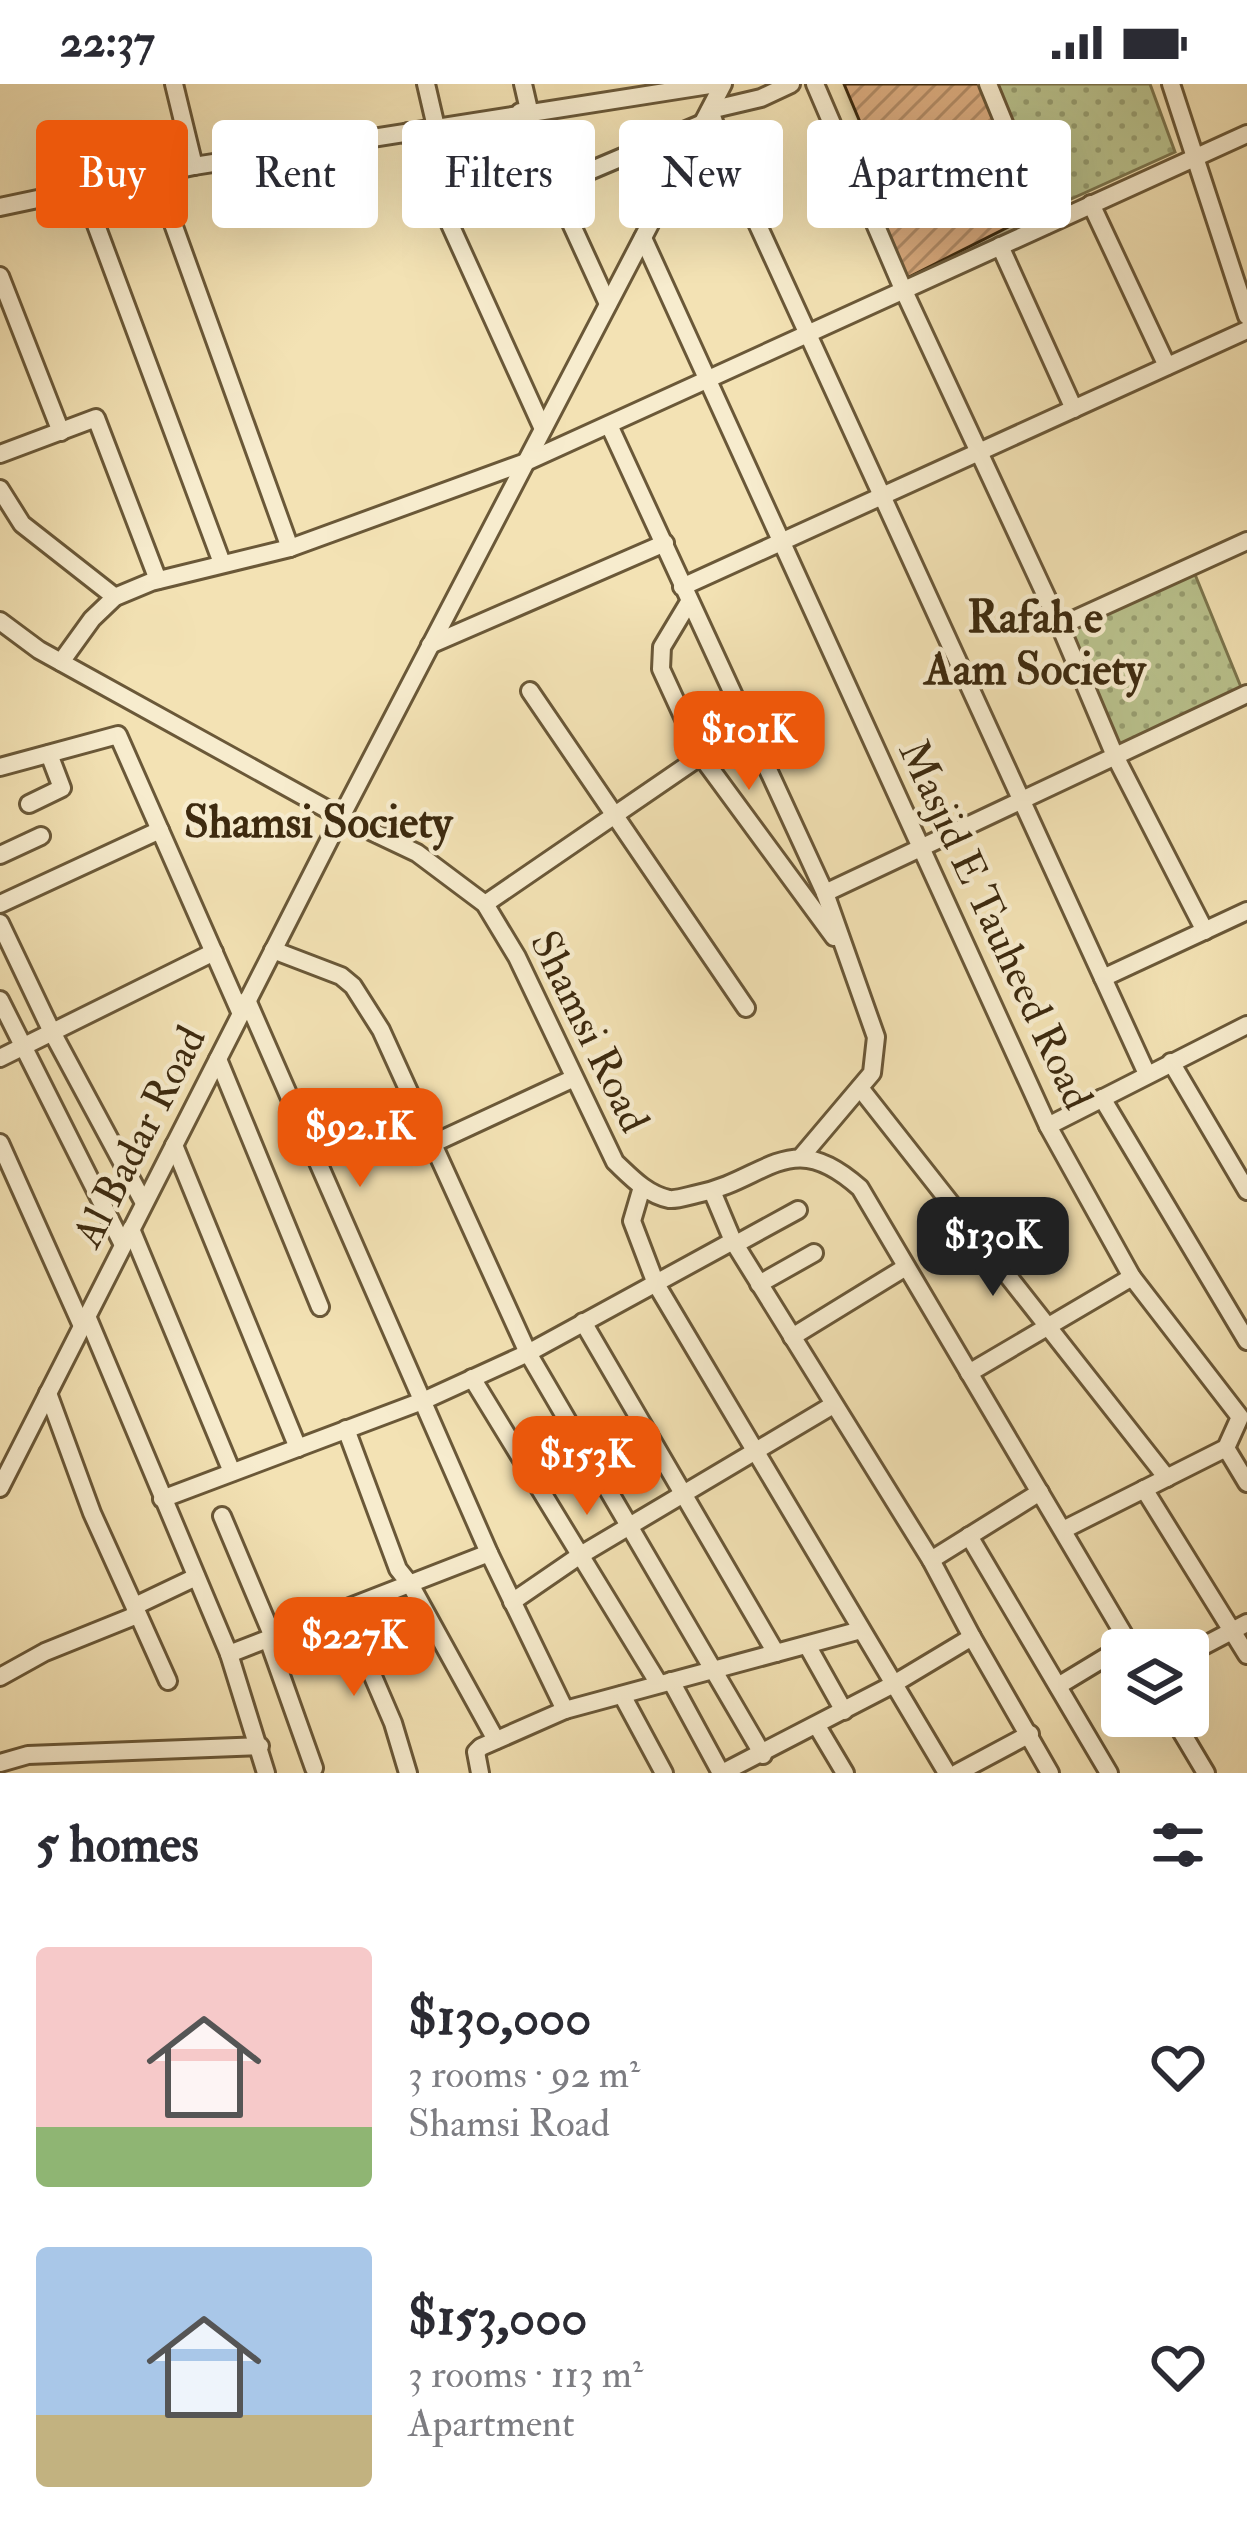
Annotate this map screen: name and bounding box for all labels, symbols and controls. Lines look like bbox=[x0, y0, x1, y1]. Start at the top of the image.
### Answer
text: 22:37 bbox=[60, 14, 155, 70]
chip: Buy bbox=[36, 120, 188, 228]
chip: Rent bbox=[212, 120, 378, 228]
chip: Filters bbox=[402, 120, 595, 228]
chip: New bbox=[619, 120, 783, 228]
chip: Apartment bbox=[807, 120, 1071, 228]
district label: Rafah e Aam Society bbox=[922, 590, 1148, 698]
pin: $101K bbox=[665, 691, 833, 793]
text: $101K bbox=[701, 705, 797, 754]
street label: Masjid E Tauheed Road bbox=[887, 732, 1104, 1118]
district label: Shamsi Society bbox=[184, 795, 455, 851]
street label: Shamsi Road bbox=[518, 923, 660, 1141]
street label: Al Badar Road bbox=[61, 1017, 218, 1257]
pin: $92.1K bbox=[262, 1088, 458, 1190]
text: $92.1K bbox=[305, 1102, 415, 1151]
pin: $130K bbox=[909, 1197, 1077, 1299]
text: $130K bbox=[944, 1211, 1042, 1260]
pin: $153K bbox=[503, 1416, 671, 1518]
text: $153K bbox=[539, 1430, 635, 1479]
pin: $227K bbox=[270, 1597, 438, 1699]
text: $227K bbox=[301, 1611, 407, 1660]
map controls bbox=[1101, 1629, 1209, 1737]
button: layers bbox=[1101, 1629, 1209, 1737]
icon: filters bbox=[1145, 1812, 1211, 1878]
text: 5 homes bbox=[36, 1813, 199, 1877]
text: $130,000 bbox=[408, 1986, 591, 2050]
icon: home bbox=[132, 1995, 276, 2139]
icon: heart bbox=[1145, 2034, 1211, 2100]
text: 3 rooms · 92 m² bbox=[408, 2050, 640, 2099]
text: Shamsi Road bbox=[408, 2099, 610, 2148]
text: $153,000 bbox=[408, 2286, 587, 2350]
icon: home bbox=[132, 2295, 276, 2439]
icon: heart bbox=[1145, 2334, 1211, 2400]
text: 3 rooms · 113 m² bbox=[408, 2350, 643, 2399]
text: Apartment bbox=[408, 2399, 575, 2448]

